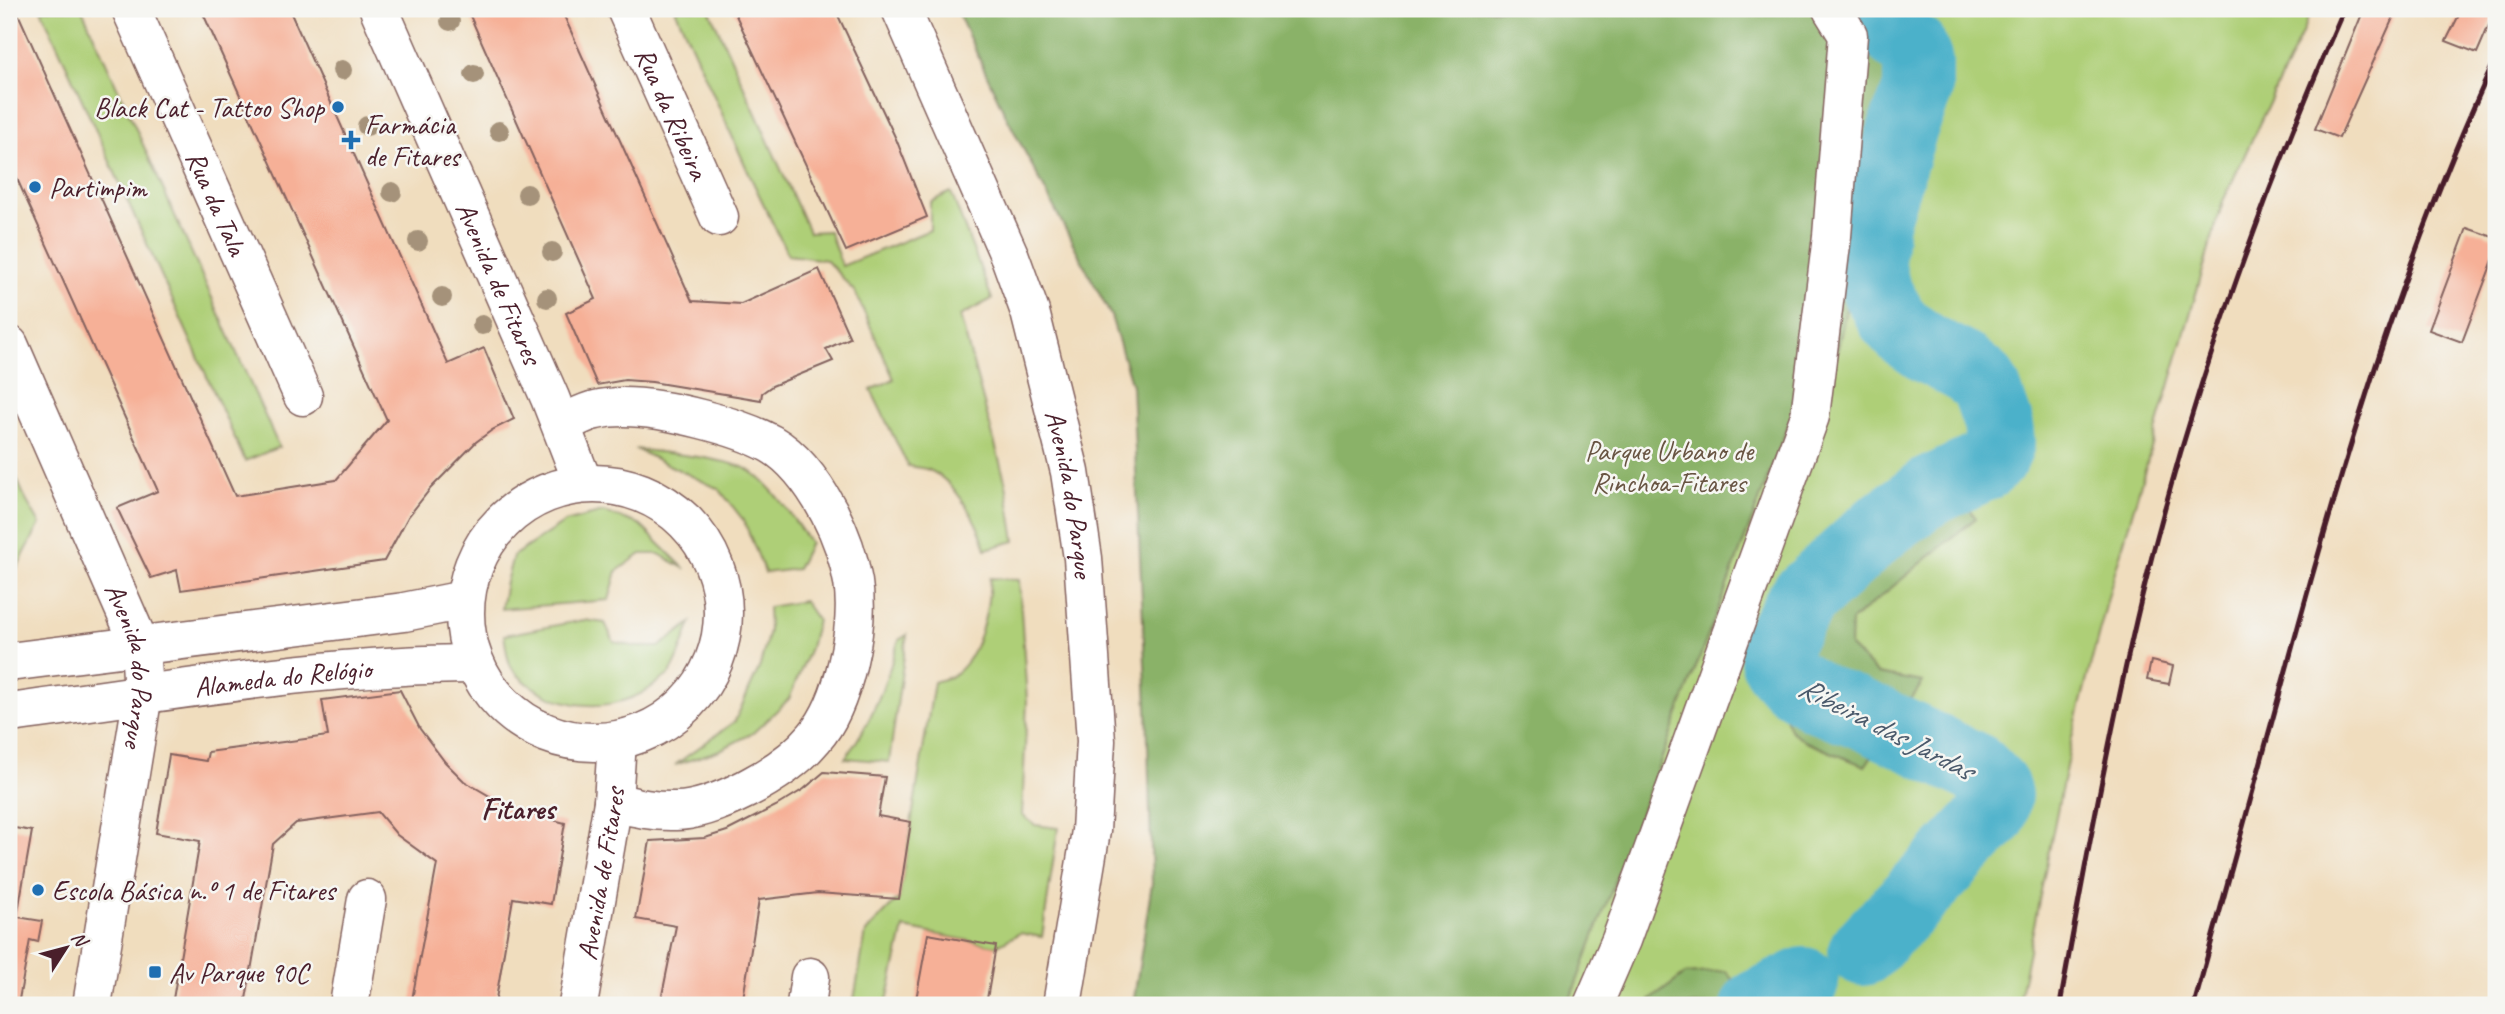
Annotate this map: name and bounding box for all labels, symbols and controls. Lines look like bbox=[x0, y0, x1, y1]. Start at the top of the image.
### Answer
street label: Rua da Ribeira bbox=[628, 42, 718, 186]
place label: Black Cat - Tattoo Shop bbox=[94, 90, 325, 125]
marker: Black Cat - Tattoo Shop bbox=[330, 99, 346, 115]
place label: Farmácia de Fitares bbox=[365, 107, 462, 174]
marker: Farmácia de Fitares bbox=[343, 132, 359, 148]
street label: Rua da Tala bbox=[179, 145, 256, 262]
place label: Partimpim bbox=[49, 170, 148, 205]
marker: Partimpim bbox=[27, 179, 43, 195]
street label: Avenida de Fitares bbox=[448, 196, 551, 372]
street label: Avenida do Parque bbox=[1038, 406, 1102, 581]
park label: Parque Urbano de Rinchoa-Fitares bbox=[1585, 433, 1755, 500]
street label: Avenida do Parque bbox=[97, 577, 161, 753]
street label: Alameda do Relógio bbox=[192, 650, 376, 704]
water label: Ribeira das Jardas bbox=[1793, 668, 1984, 791]
street label: Avenida de Fitares bbox=[569, 785, 632, 963]
district label: Fitares bbox=[481, 790, 558, 828]
place label: Escola Básica n.º 1 de Fitares bbox=[52, 873, 337, 908]
marker: Escola Básica n.º 1 de Fitares bbox=[30, 882, 46, 898]
north arrow bbox=[32, 912, 102, 982]
text: N bbox=[66, 927, 94, 953]
place label: Av Parque 90C bbox=[169, 955, 311, 990]
marker: Av Parque 90C bbox=[147, 964, 163, 980]

